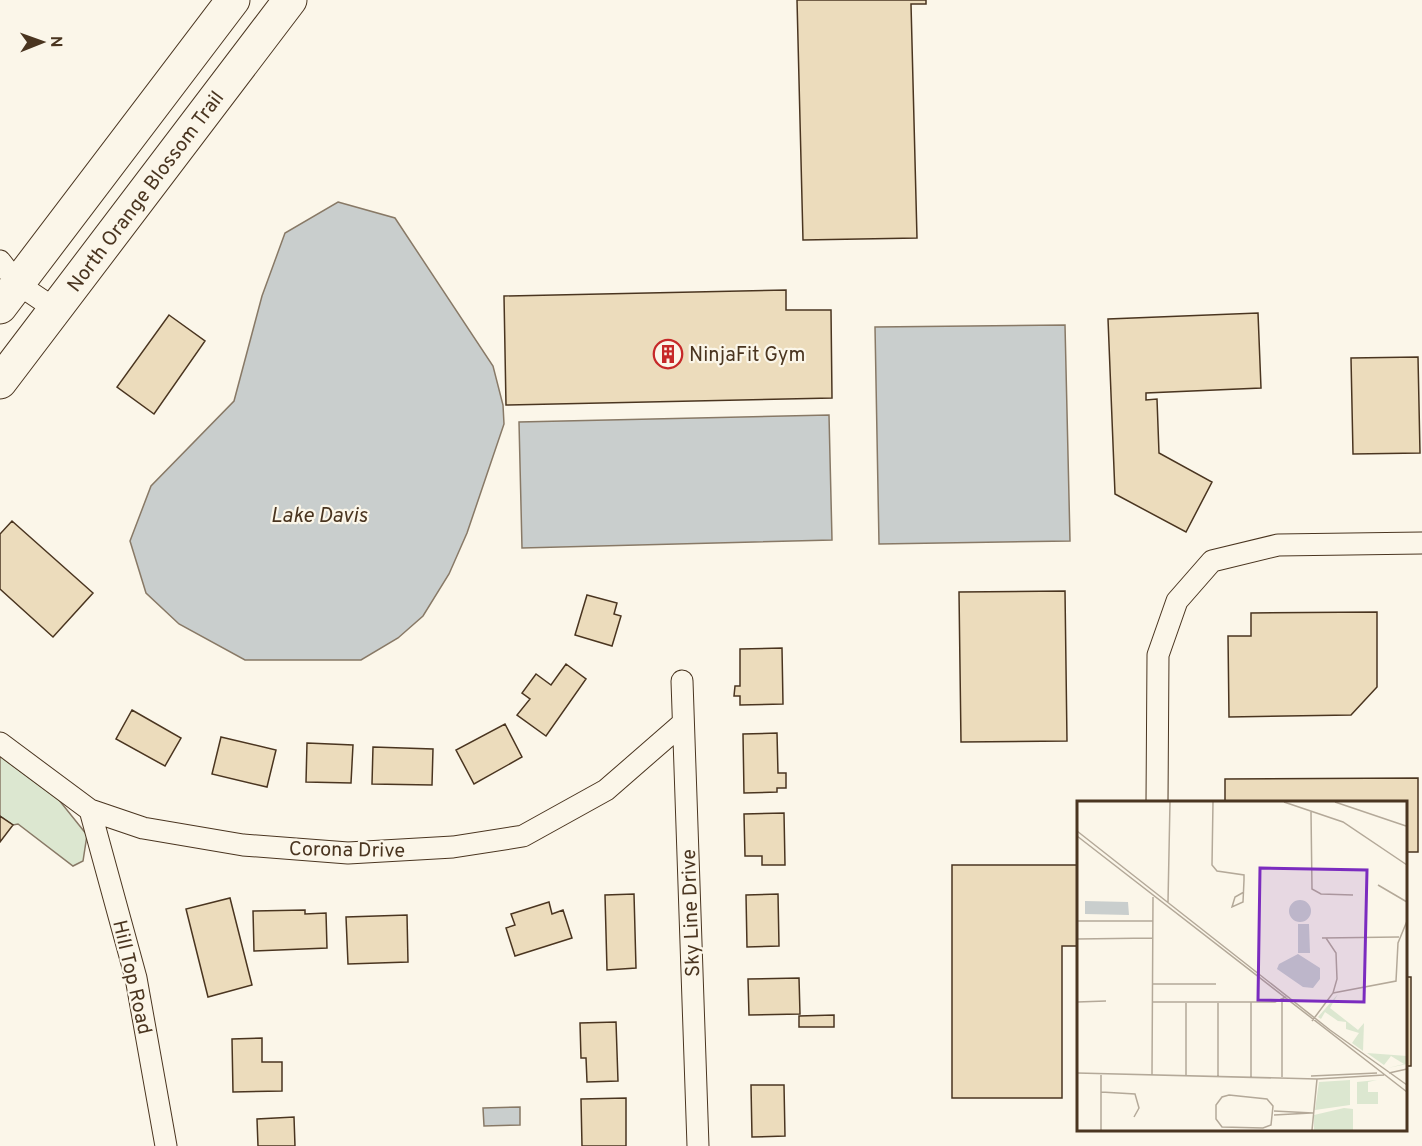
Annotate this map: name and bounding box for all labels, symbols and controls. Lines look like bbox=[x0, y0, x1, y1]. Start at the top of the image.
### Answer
north arrow bbox=[12, 12, 72, 72]
text: N bbox=[45, 36, 65, 48]
street label: North Orange Blossom Trail bbox=[62, 86, 231, 298]
building icon: NinjaFit Gym bbox=[652, 338, 684, 370]
place label: NinjaFit Gym bbox=[689, 343, 805, 369]
water label: Lake Davis bbox=[271, 503, 368, 530]
inset map bbox=[1077, 801, 1407, 1131]
street label: Corona Drive bbox=[289, 837, 405, 865]
street label: Sky Line Drive bbox=[677, 848, 707, 977]
street label: Hill Top Road bbox=[105, 918, 157, 1037]

